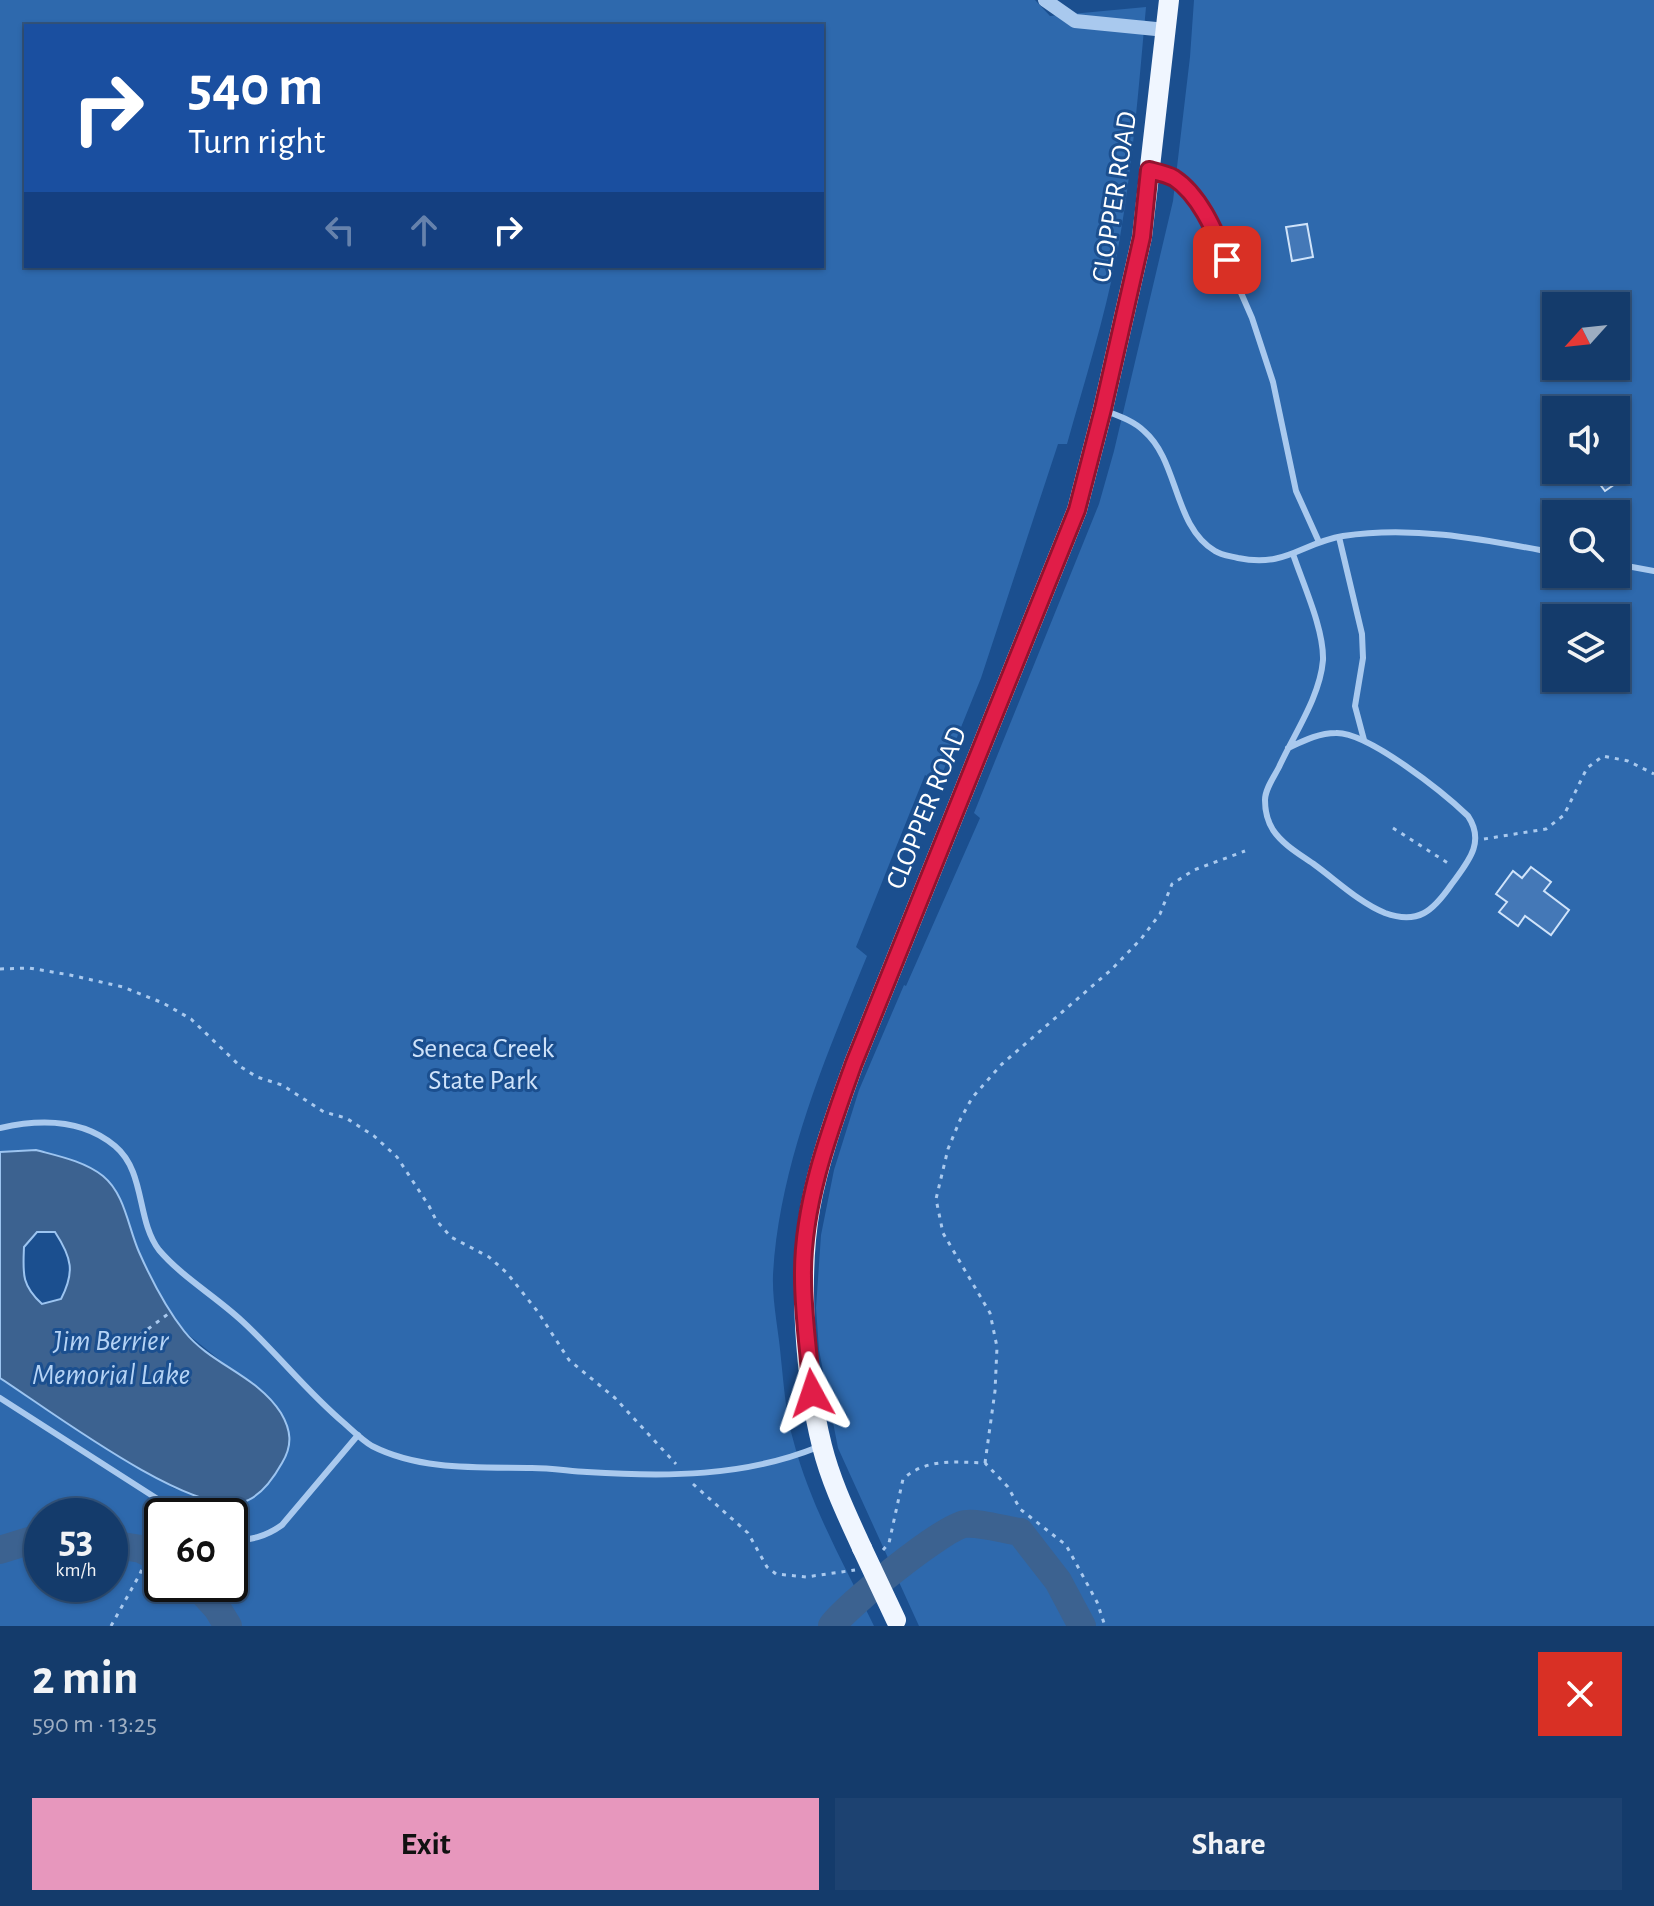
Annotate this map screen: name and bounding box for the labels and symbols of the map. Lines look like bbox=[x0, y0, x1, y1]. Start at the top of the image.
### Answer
street label: CLOPPER ROAD bbox=[1088, 110, 1142, 284]
pin bbox=[1193, 226, 1261, 294]
north arrow bbox=[1542, 292, 1630, 380]
street label: CLOPPER ROAD bbox=[882, 723, 972, 893]
park label: Seneca Creek State Park bbox=[412, 1035, 555, 1095]
water label: Jim Berrier Memorial Lake bbox=[32, 1326, 190, 1390]
position arrow bbox=[770, 1351, 854, 1435]
speed limit sign: 60 bbox=[144, 1498, 248, 1602]

